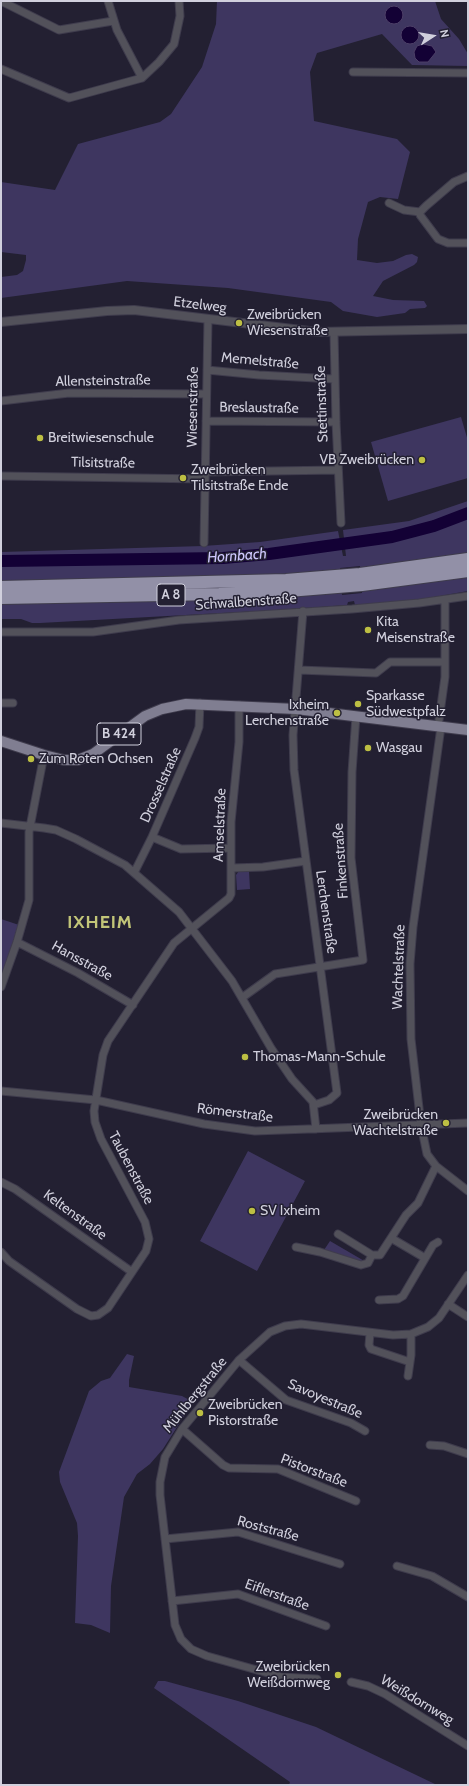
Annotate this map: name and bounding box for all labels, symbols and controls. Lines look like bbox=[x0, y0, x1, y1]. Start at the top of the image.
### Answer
north arrow bbox=[413, 16, 453, 56]
text: N bbox=[437, 28, 452, 39]
street label: Etzelweg bbox=[173, 293, 227, 317]
place label: Zweibrücken Wiesenstraße bbox=[247, 307, 328, 340]
marker: Zweibrücken Wiesenstraße bbox=[234, 318, 244, 328]
street label: Memelstraße bbox=[220, 349, 300, 373]
street label: Stettinstraße bbox=[312, 365, 332, 443]
street label: Wiesenstraße bbox=[184, 366, 202, 448]
street label: Allensteinstraße bbox=[55, 372, 151, 390]
street label: Breslaustraße bbox=[219, 399, 299, 417]
place label: Breitwiesenschule bbox=[48, 430, 154, 446]
marker: Breitwiesenschule bbox=[35, 433, 45, 443]
place label: VB Zweibrücken bbox=[319, 452, 414, 468]
street label: Tilsitstraße bbox=[71, 454, 135, 472]
marker: VB Zweibrücken bbox=[417, 455, 427, 465]
place label: Zweibrücken Tilsitstraße Ende bbox=[191, 462, 288, 494]
marker: Zweibrücken Tilsitstraße Ende bbox=[178, 473, 188, 483]
water label: Hornbach bbox=[207, 545, 267, 567]
road number: A 8 bbox=[157, 584, 185, 606]
street label: Schwalbenstraße bbox=[195, 590, 297, 614]
place label: Kita Meisenstraße bbox=[376, 614, 455, 646]
marker: Kita Meisenstraße bbox=[363, 625, 373, 635]
place label: Sparkasse Südwestpfalz bbox=[366, 688, 446, 720]
place label: Ixheim Lerchenstraße bbox=[245, 697, 329, 730]
marker: Sparkasse Südwestpfalz bbox=[353, 699, 363, 709]
marker: Ixheim Lerchenstraße bbox=[332, 708, 342, 718]
road number: B 424 bbox=[97, 723, 141, 745]
place label: Wasgau bbox=[376, 740, 422, 756]
marker: Wasgau bbox=[363, 743, 373, 753]
street label: Drosselstraße bbox=[137, 745, 185, 825]
place label: Zum Roten Ochsen bbox=[39, 751, 153, 767]
marker: Zum Roten Ochsen bbox=[26, 754, 36, 764]
street label: Amselstraße bbox=[210, 788, 230, 862]
street label: Finkenstraße bbox=[330, 823, 352, 899]
street label: Lerchenstraße bbox=[312, 869, 340, 955]
district label: IXHEIM bbox=[67, 912, 133, 934]
street label: Wachtelstraße bbox=[389, 924, 409, 1010]
street label: Hansstraße bbox=[49, 937, 115, 985]
place label: Thomas-Mann-Schule bbox=[253, 1049, 386, 1065]
marker: Thomas-Mann-Schule bbox=[240, 1052, 250, 1062]
street label: Römerstraße bbox=[196, 1100, 274, 1126]
place label: Zweibrücken Wachtelstraße bbox=[353, 1107, 438, 1140]
marker: Zweibrücken Wachtelstraße bbox=[441, 1118, 451, 1128]
street label: Taubenstraße bbox=[105, 1129, 157, 1207]
street label: Keltenstraße bbox=[40, 1186, 110, 1244]
place label: SV Ixheim bbox=[260, 1203, 320, 1219]
marker: SV Ixheim bbox=[247, 1206, 257, 1216]
street label: Mühlbergstraße bbox=[159, 1354, 231, 1436]
street label: Savoyestraße bbox=[285, 1376, 365, 1422]
place label: Zweibrücken Pistorstraße bbox=[208, 1397, 283, 1430]
marker: Zweibrücken Pistorstraße bbox=[195, 1408, 205, 1418]
street label: Pistorstraße bbox=[278, 1451, 350, 1491]
street label: Roststraße bbox=[235, 1513, 301, 1545]
street label: Eiflerstraße bbox=[243, 1576, 311, 1614]
place label: Zweibrücken Weißdornweg bbox=[247, 1659, 330, 1692]
marker: Zweibrücken Weißdornweg bbox=[333, 1670, 343, 1680]
street label: Weißdornweg bbox=[377, 1671, 457, 1729]

